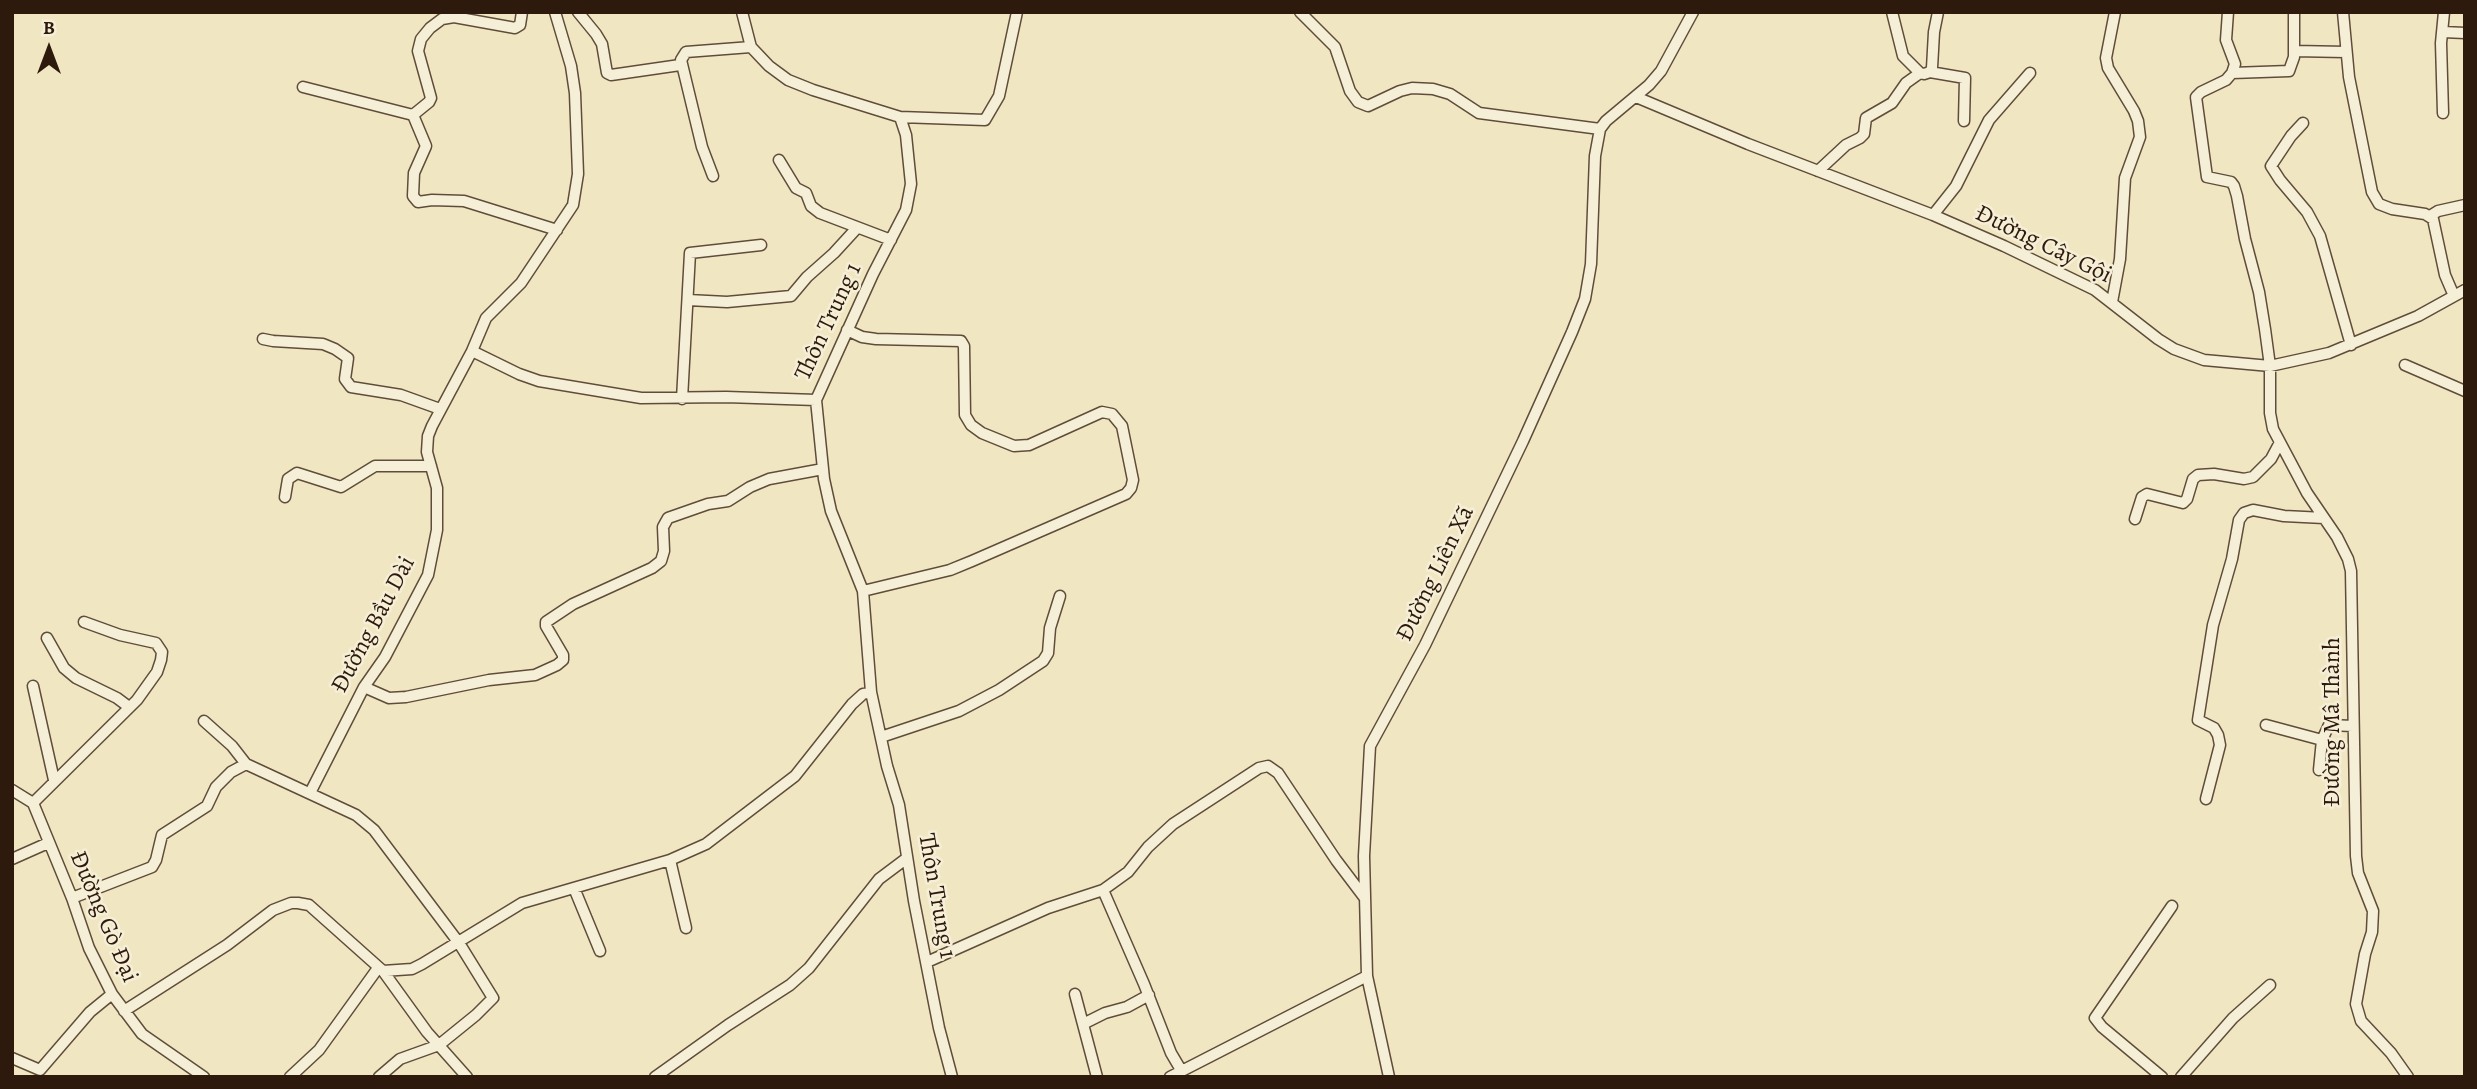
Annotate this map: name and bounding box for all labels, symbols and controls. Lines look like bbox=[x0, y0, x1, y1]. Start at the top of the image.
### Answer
north arrow bbox=[14, 14, 84, 84]
text: B bbox=[43, 15, 55, 41]
street label: Đường Cây Gội bbox=[1970, 200, 2116, 290]
street label: Thôn Trung 1 bbox=[789, 259, 869, 385]
street label: Đường Liên Xã bbox=[1391, 502, 1481, 646]
street label: Đường Bầu Dài bbox=[326, 552, 422, 698]
street label: Đường Mâ Thành bbox=[2319, 637, 2347, 807]
street label: Thôn Trung 1 bbox=[911, 831, 961, 961]
street label: Đường Gò Đại bbox=[62, 847, 144, 987]

